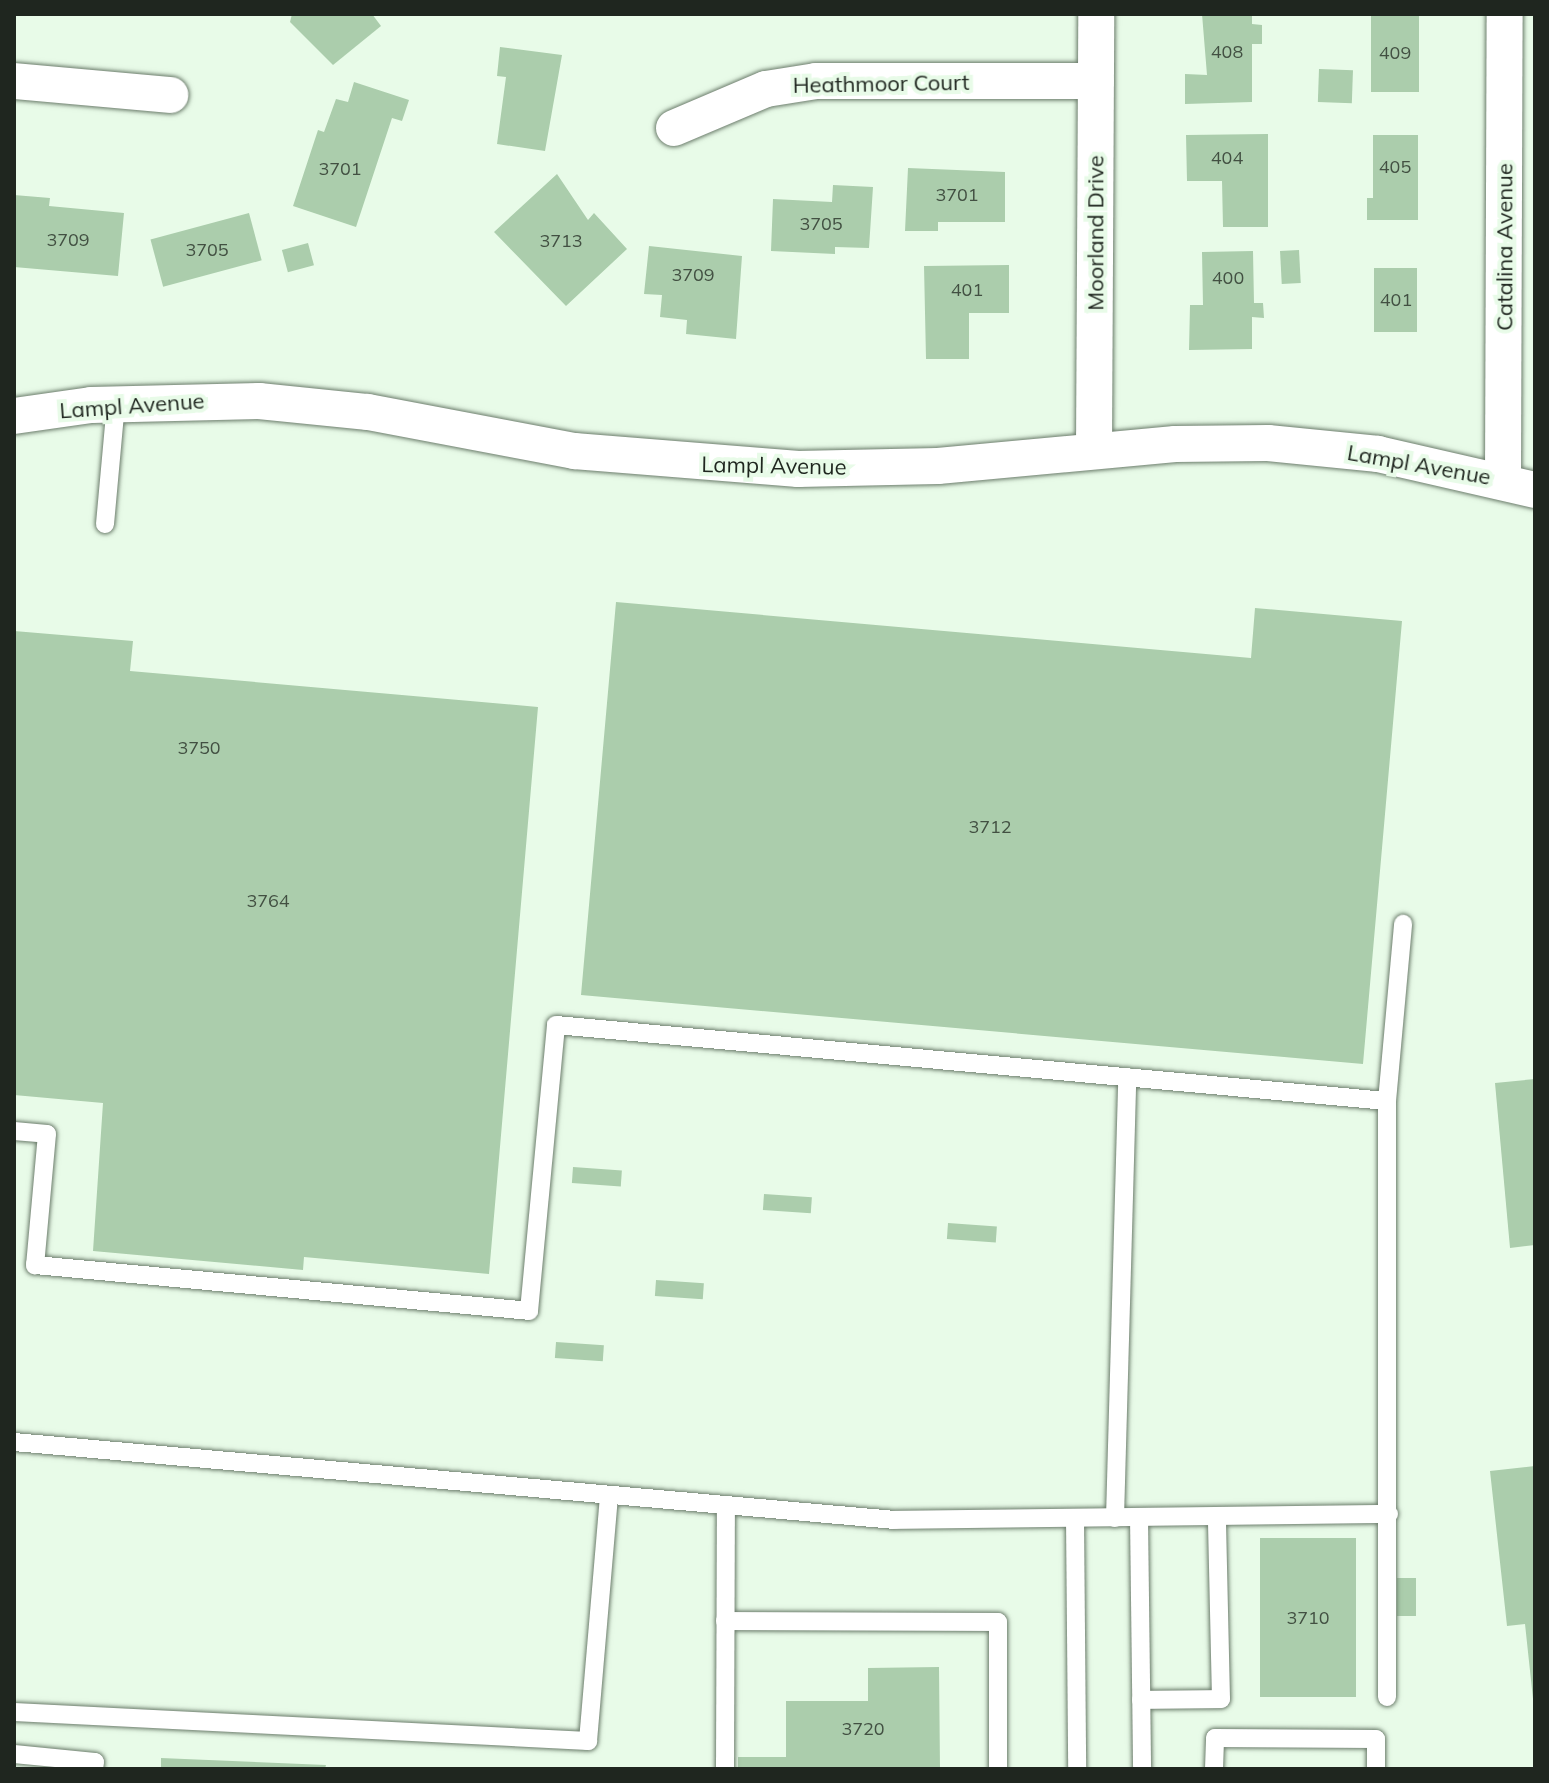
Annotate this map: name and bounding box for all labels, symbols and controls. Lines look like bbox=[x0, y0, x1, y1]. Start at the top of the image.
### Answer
house number: 408 bbox=[1211, 41, 1243, 63]
house number: 409 bbox=[1379, 42, 1411, 64]
street label: Heathmoor Court bbox=[792, 69, 970, 99]
house number: 404 bbox=[1211, 147, 1243, 169]
street label: Moorland Drive bbox=[1083, 155, 1109, 311]
house number: 405 bbox=[1379, 156, 1411, 178]
house number: 3701 bbox=[318, 158, 362, 180]
street label: Catalina Avenue bbox=[1492, 163, 1518, 331]
house number: 3701 bbox=[935, 184, 979, 206]
house number: 3705 bbox=[799, 213, 843, 235]
house number: 3709 bbox=[46, 229, 90, 251]
house number: 3713 bbox=[539, 230, 583, 252]
house number: 3705 bbox=[185, 239, 229, 261]
house number: 3709 bbox=[671, 264, 715, 286]
house number: 400 bbox=[1212, 267, 1244, 289]
house number: 401 bbox=[951, 279, 983, 301]
house number: 401 bbox=[1380, 289, 1412, 311]
street label: Lampl Avenue bbox=[59, 388, 205, 424]
street label: Lampl Avenue bbox=[1345, 439, 1493, 491]
street label: Lampl Avenue bbox=[701, 452, 847, 480]
house number: 3750 bbox=[177, 737, 221, 759]
house number: 3712 bbox=[968, 816, 1012, 838]
house number: 3764 bbox=[246, 890, 290, 912]
house number: 3710 bbox=[1286, 1607, 1330, 1629]
house number: 3720 bbox=[841, 1718, 885, 1740]

